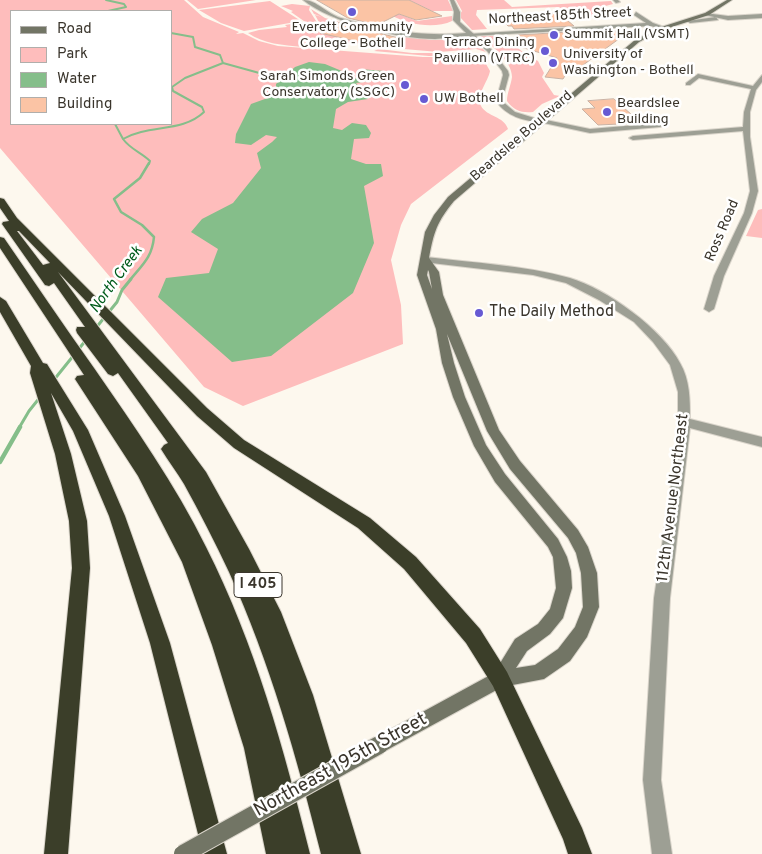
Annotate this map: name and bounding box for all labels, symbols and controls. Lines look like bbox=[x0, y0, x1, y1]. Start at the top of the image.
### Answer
street label: Northeast 185th Street bbox=[488, 5, 632, 29]
marker: Everett Community College - Bothell bbox=[346, 6, 358, 18]
legend bbox=[10, 10, 172, 125]
text: Road bbox=[57, 20, 92, 39]
place label: Everett Community College - Bothell bbox=[291, 20, 413, 52]
place label: Summit Hall (VSMT) bbox=[564, 27, 690, 43]
marker: Summit Hall (VSMT) bbox=[548, 29, 560, 41]
place label: Terrace Dining Pavillion (VTRC) bbox=[434, 35, 535, 68]
text: Park bbox=[57, 45, 88, 64]
marker: Terrace Dining Pavillion (VTRC) bbox=[539, 45, 551, 57]
place label: University of Washington - Bothell bbox=[563, 47, 694, 80]
marker: University of Washington - Bothell bbox=[547, 57, 559, 69]
place label: Sarah Simonds Green Conservatory (SSGC) bbox=[260, 69, 395, 102]
text: Water bbox=[57, 70, 96, 89]
marker: Sarah Simonds Green Conservatory (SSGC) bbox=[399, 79, 411, 91]
street label: Beardslee Boulevard bbox=[468, 88, 576, 186]
place label: UW Bothell bbox=[434, 91, 504, 107]
marker: UW Bothell bbox=[418, 93, 430, 105]
text: Building bbox=[57, 95, 112, 114]
place label: Beardslee Building bbox=[617, 96, 680, 128]
marker: Beardslee Building bbox=[601, 106, 613, 118]
street label: Ross Road bbox=[702, 198, 744, 264]
water label: North Creek bbox=[87, 243, 147, 317]
place label: The Daily Method bbox=[489, 303, 614, 323]
marker: The Daily Method bbox=[473, 307, 485, 319]
street label: 112th Avenue Northeast bbox=[654, 413, 694, 583]
road number: I 405 bbox=[234, 572, 282, 598]
street label: Northeast 195th Street bbox=[250, 709, 432, 823]

